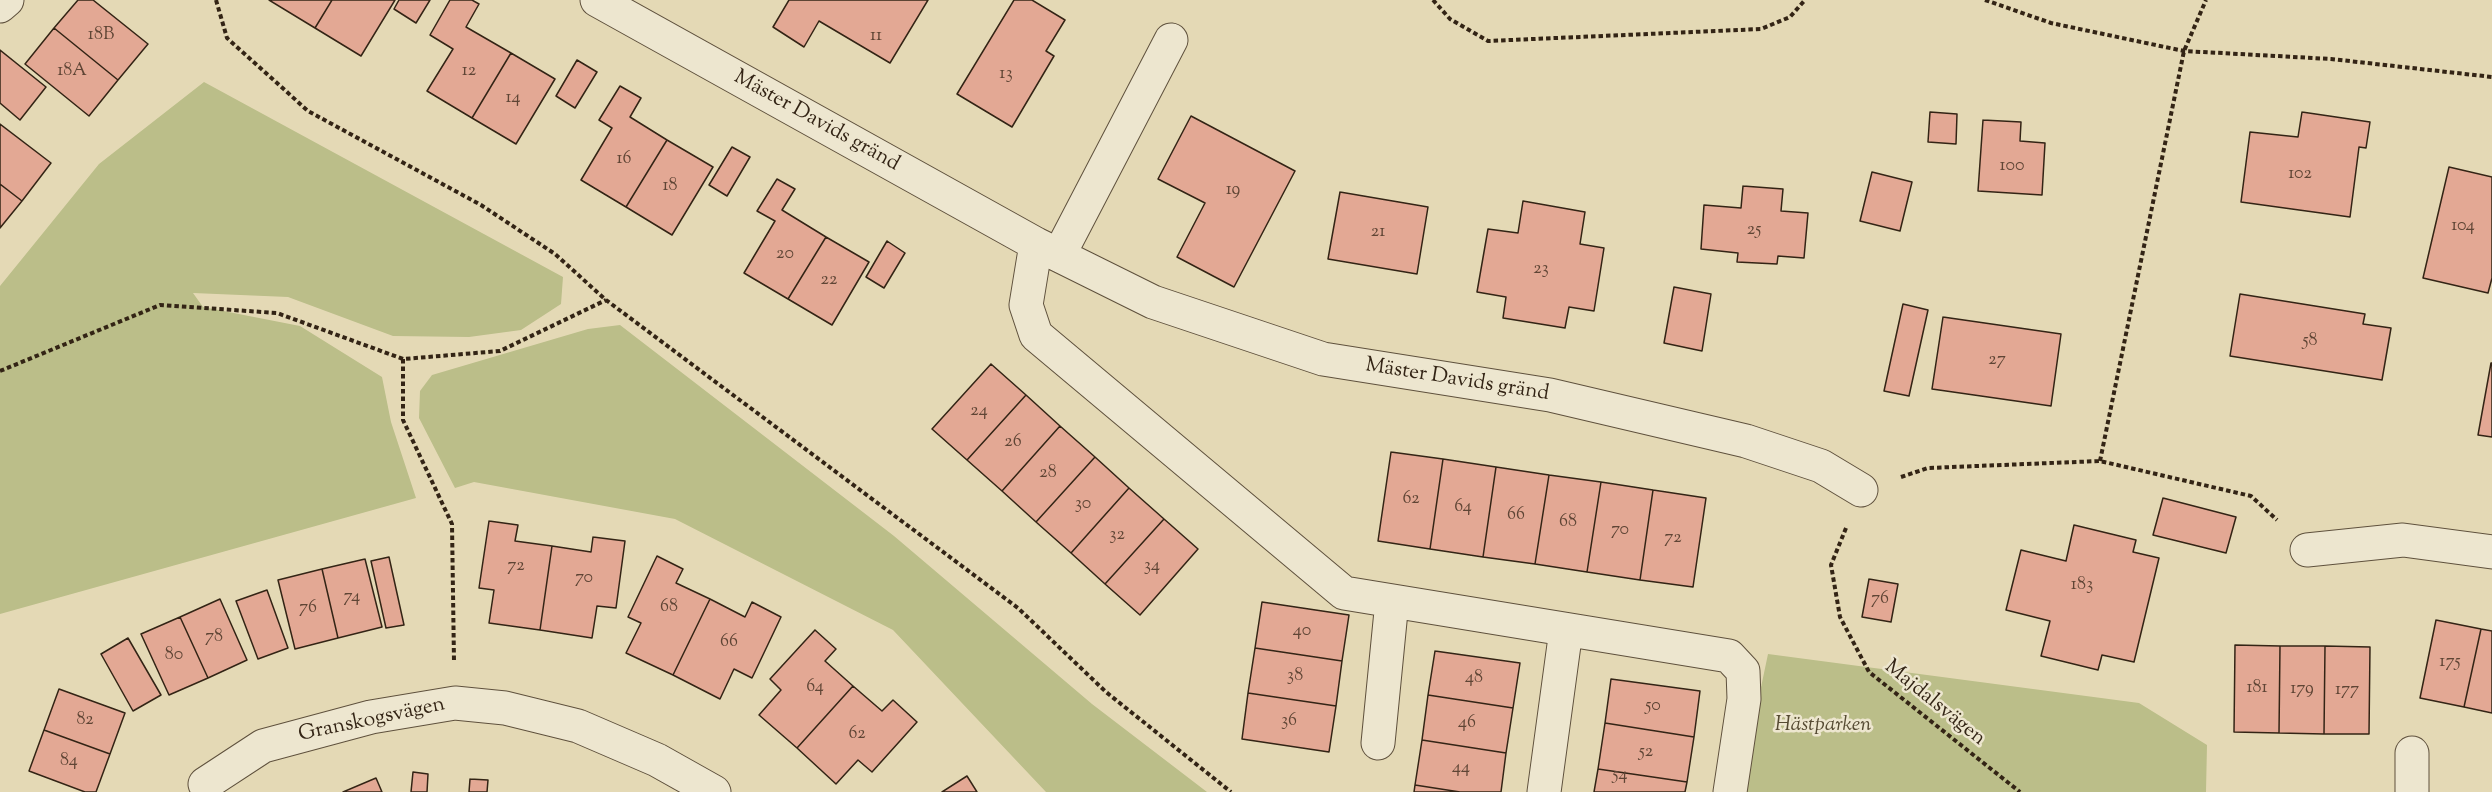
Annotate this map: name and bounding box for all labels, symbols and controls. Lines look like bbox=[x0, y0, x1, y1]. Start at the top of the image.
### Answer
house number: 18B bbox=[88, 25, 114, 47]
house number: 11 bbox=[870, 26, 882, 48]
house number: 18A bbox=[57, 61, 87, 83]
house number: 12 bbox=[462, 61, 476, 83]
house number: 13 bbox=[999, 64, 1013, 86]
street label: Mäster Davids gränd bbox=[729, 66, 903, 178]
house number: 14 bbox=[505, 88, 521, 110]
house number: 16 bbox=[616, 149, 632, 171]
house number: 100 bbox=[2000, 156, 2024, 178]
house number: 102 bbox=[2288, 164, 2312, 186]
house number: 18 bbox=[662, 176, 678, 198]
house number: 19 bbox=[1226, 180, 1240, 202]
house number: 104 bbox=[2451, 216, 2475, 238]
house number: 25 bbox=[1747, 220, 1761, 242]
house number: 21 bbox=[1371, 222, 1385, 244]
house number: 20 bbox=[776, 244, 794, 266]
house number: 23 bbox=[1533, 259, 1549, 281]
house number: 22 bbox=[821, 270, 837, 292]
house number: 58 bbox=[2302, 331, 2318, 353]
house number: 27 bbox=[1988, 350, 2006, 372]
street label: Mäster Davids gränd bbox=[1363, 354, 1551, 408]
house number: 24 bbox=[970, 401, 988, 423]
house number: 26 bbox=[1004, 432, 1022, 454]
house number: 28 bbox=[1039, 463, 1057, 485]
house number: 62 bbox=[1402, 489, 1420, 511]
house number: 30 bbox=[1075, 494, 1091, 516]
house number: 64 bbox=[1454, 497, 1472, 519]
house number: 66 bbox=[1507, 505, 1525, 527]
house number: 68 bbox=[1559, 512, 1577, 534]
house number: 70 bbox=[1611, 520, 1629, 542]
house number: 32 bbox=[1109, 525, 1125, 547]
house number: 72 bbox=[1664, 528, 1682, 550]
house number: 72 bbox=[507, 556, 525, 578]
house number: 34 bbox=[1144, 556, 1160, 578]
house number: 70 bbox=[575, 568, 593, 590]
house number: 183 bbox=[2071, 575, 2093, 597]
house number: 74 bbox=[344, 587, 360, 609]
house number: 76 bbox=[1871, 589, 1889, 611]
house number: 68 bbox=[660, 597, 678, 619]
house number: 76 bbox=[299, 598, 317, 620]
house number: 40 bbox=[1293, 621, 1311, 643]
house number: 78 bbox=[205, 627, 223, 649]
house number: 66 bbox=[720, 632, 738, 654]
house number: 80 bbox=[165, 645, 183, 667]
house number: 175 bbox=[2439, 652, 2461, 674]
street label: Majdalsvägen bbox=[1878, 656, 1990, 752]
house number: 38 bbox=[1287, 666, 1303, 688]
house number: 48 bbox=[1465, 668, 1483, 690]
house number: 64 bbox=[806, 677, 824, 699]
house number: 181 bbox=[2246, 678, 2268, 700]
house number: 179 bbox=[2290, 679, 2314, 701]
house number: 177 bbox=[2335, 680, 2359, 702]
street label: Granskogsvägen bbox=[296, 693, 448, 749]
house number: 50 bbox=[1645, 696, 1661, 718]
house number: 82 bbox=[76, 710, 94, 732]
house number: 36 bbox=[1281, 711, 1297, 733]
house number: 46 bbox=[1458, 713, 1476, 735]
park label: Hästparken bbox=[1775, 713, 1871, 739]
house number: 62 bbox=[848, 724, 866, 746]
house number: 52 bbox=[1639, 742, 1653, 764]
house number: 84 bbox=[60, 751, 78, 773]
house number: 44 bbox=[1452, 758, 1470, 780]
house number: 54 bbox=[1612, 765, 1628, 787]

